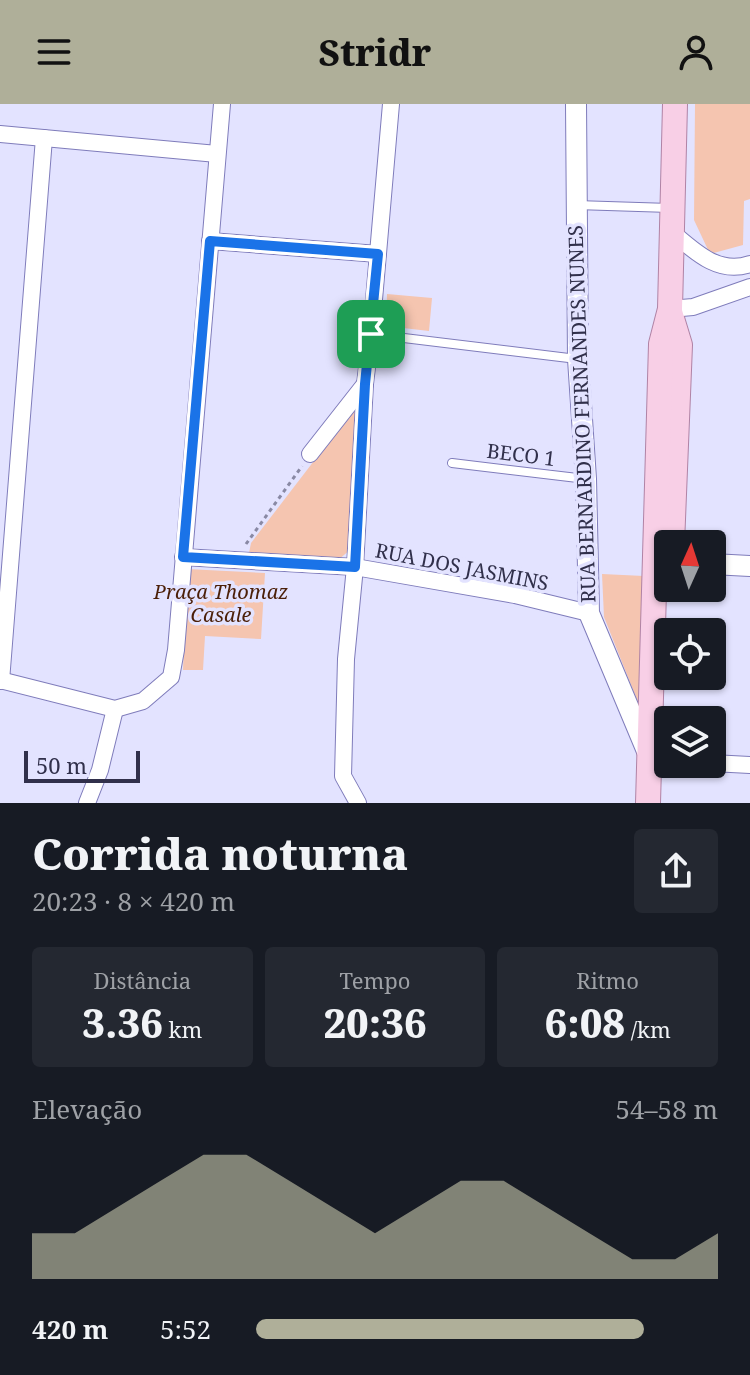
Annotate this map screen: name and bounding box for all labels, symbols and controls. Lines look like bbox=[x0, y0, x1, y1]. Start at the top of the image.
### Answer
text: Stridr bbox=[319, 28, 431, 77]
icon: menu bbox=[32, 30, 76, 74]
icon: person bbox=[674, 30, 718, 74]
street label: RUA BERNARDINO FERNANDES NUNES bbox=[561, 225, 602, 603]
pin bbox=[337, 300, 405, 368]
icon: arrive bbox=[349, 312, 393, 356]
street label: BECO 1 bbox=[485, 437, 557, 472]
north arrow bbox=[654, 530, 726, 602]
map controls bbox=[654, 530, 726, 778]
street label: RUA DOS JASMINS bbox=[373, 536, 551, 597]
park label: Praça Thomaz Casale bbox=[153, 578, 288, 628]
button: locate bbox=[654, 618, 726, 690]
button: layers bbox=[654, 706, 726, 778]
scale bar bbox=[24, 747, 140, 783]
text: 50 m bbox=[36, 750, 87, 780]
text: Corrida noturna bbox=[32, 823, 408, 883]
button: share bbox=[634, 829, 718, 913]
text: 20:23 · 8 × 420 m bbox=[32, 883, 235, 919]
text: Distância bbox=[94, 965, 191, 995]
text: Tempo bbox=[339, 965, 411, 995]
text: Ritmo bbox=[576, 965, 639, 995]
text: 3.36 bbox=[82, 995, 163, 1050]
text: 20:36 bbox=[323, 995, 427, 1050]
text: 6:08 bbox=[545, 995, 625, 1050]
text: km bbox=[163, 1014, 202, 1044]
text: /km bbox=[625, 1014, 671, 1044]
text: Elevação bbox=[32, 1091, 142, 1127]
text: 54–58 m bbox=[616, 1091, 718, 1127]
text: 420 m bbox=[32, 1311, 108, 1347]
text: 5:52 bbox=[160, 1311, 211, 1347]

